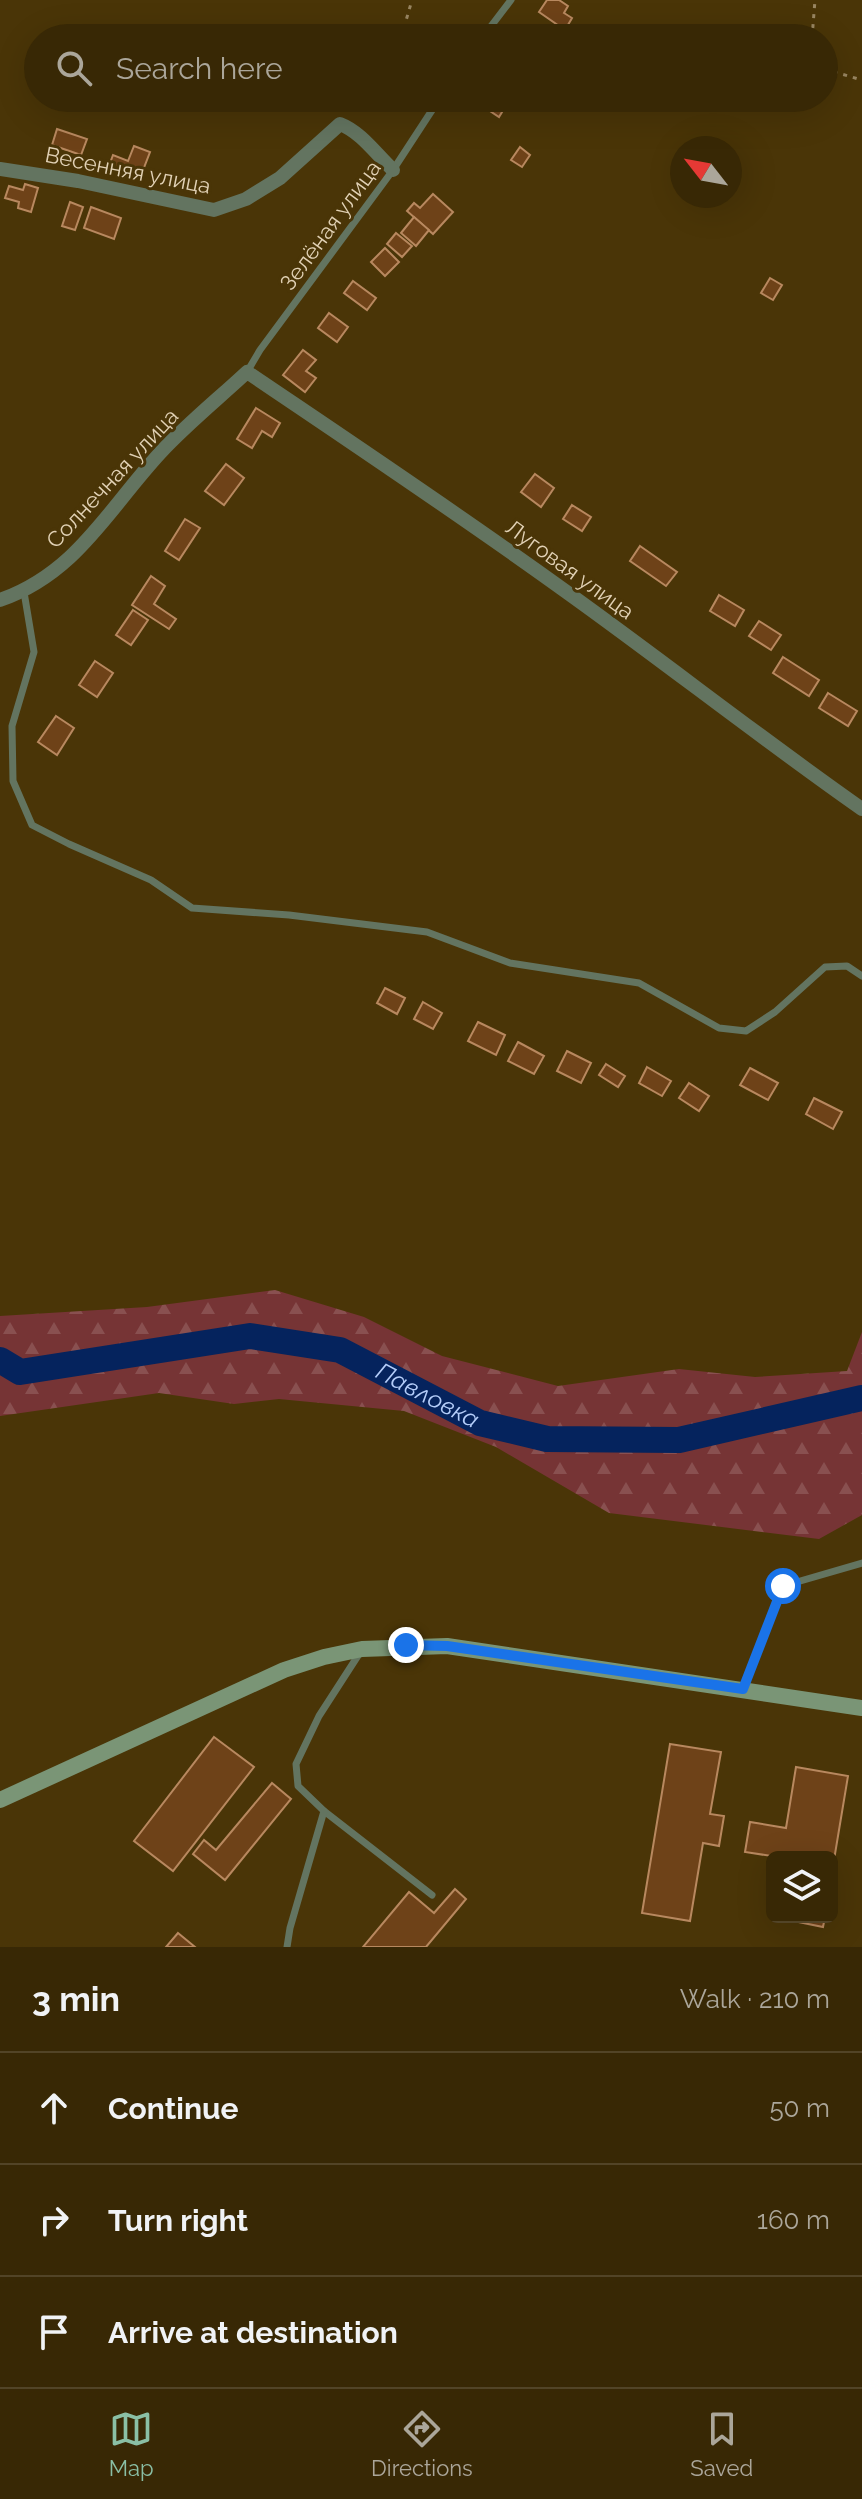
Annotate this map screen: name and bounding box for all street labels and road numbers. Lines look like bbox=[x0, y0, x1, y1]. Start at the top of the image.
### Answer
street label: Весенняя улица bbox=[43, 141, 213, 199]
street label: Зелёная улица bbox=[274, 155, 386, 295]
street label: Солнечная улица bbox=[41, 403, 183, 553]
street label: Луговая улица bbox=[501, 514, 639, 624]

